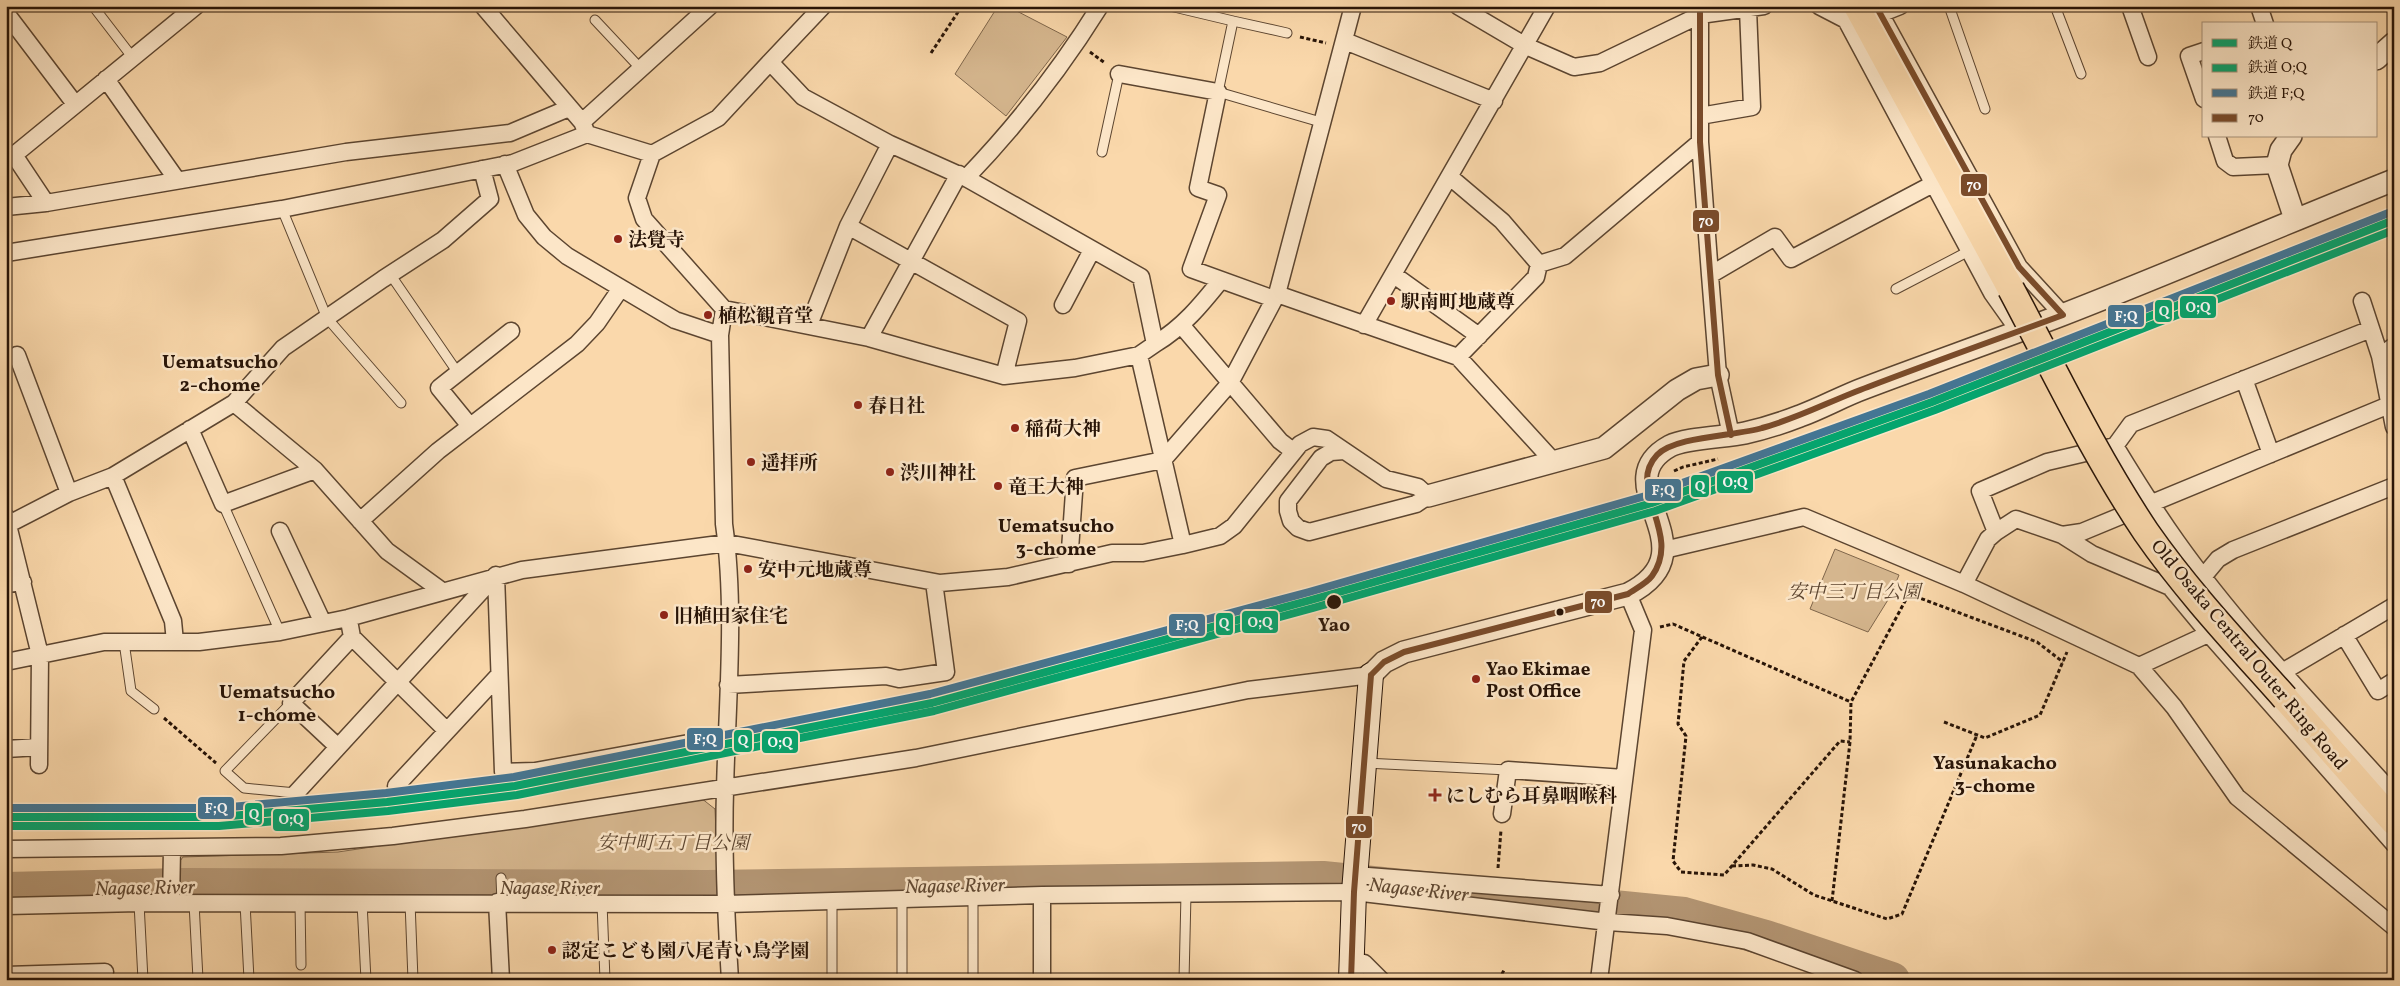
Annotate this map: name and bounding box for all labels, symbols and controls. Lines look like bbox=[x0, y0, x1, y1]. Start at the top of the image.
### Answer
legend bbox=[2202, 22, 2378, 138]
text: 鉄道 Q bbox=[2248, 34, 2293, 55]
text: 鉄道 O;Q bbox=[2248, 58, 2308, 79]
text: 鉄道 F;Q bbox=[2248, 84, 2305, 105]
text: 70 bbox=[2248, 108, 2264, 129]
line badge: 70 bbox=[1960, 173, 1988, 197]
text: 70 bbox=[1967, 177, 1982, 196]
line badge: 70 bbox=[1692, 209, 1720, 233]
text: 70 bbox=[1699, 213, 1714, 232]
place label: 法覺寺 bbox=[628, 228, 685, 254]
marker: 法覺寺 bbox=[612, 233, 624, 245]
place label: 駅南町地蔵尊 bbox=[1401, 290, 1515, 316]
marker: 駅南町地蔵尊 bbox=[1385, 295, 1397, 307]
line badge: O;Q bbox=[2179, 295, 2217, 319]
line badge: Q bbox=[2154, 299, 2173, 323]
text: O;Q bbox=[2185, 299, 2211, 318]
text: Q bbox=[2159, 303, 2170, 322]
place label: 植松観音堂 bbox=[718, 304, 813, 330]
line badge: F;Q bbox=[2107, 304, 2145, 328]
text: F;Q bbox=[2115, 308, 2138, 327]
marker: 植松観音堂 bbox=[702, 309, 714, 321]
district label: Uematsucho 2-chome bbox=[162, 349, 278, 400]
place label: 春日社 bbox=[868, 394, 925, 420]
marker: 春日社 bbox=[852, 399, 864, 411]
place label: 稲荷大神 bbox=[1025, 417, 1101, 443]
marker: 稲荷大神 bbox=[1009, 422, 1021, 434]
place label: 遥拝所 bbox=[761, 451, 818, 477]
marker: 遥拝所 bbox=[745, 456, 757, 468]
place label: 渋川神社 bbox=[900, 461, 976, 487]
marker: 渋川神社 bbox=[884, 466, 896, 478]
line badge: O;Q bbox=[1716, 470, 1754, 494]
line badge: Q bbox=[1690, 474, 1710, 498]
text: O;Q bbox=[1722, 474, 1748, 493]
place label: 竜王大神 bbox=[1008, 475, 1084, 501]
line badge: F;Q bbox=[1644, 478, 1682, 502]
text: Q bbox=[1695, 478, 1706, 497]
marker: 竜王大神 bbox=[992, 480, 1004, 492]
text: F;Q bbox=[1652, 482, 1675, 501]
district label: Uematsucho 3-chome bbox=[998, 513, 1114, 564]
street label: Old Osaka Central Outer Ring Road bbox=[2144, 534, 2353, 776]
place label: 安中元地蔵尊 bbox=[758, 558, 872, 584]
marker: 安中元地蔵尊 bbox=[742, 563, 754, 575]
park label: 安中三丁目公園 bbox=[1787, 580, 1923, 606]
line badge: 70 bbox=[1584, 590, 1613, 614]
marker: Yao bbox=[1325, 593, 1343, 611]
text: 70 bbox=[1591, 594, 1606, 613]
place label: 旧植田家住宅 bbox=[674, 604, 788, 630]
unlabelled marker bbox=[1555, 607, 1565, 617]
marker: 旧植田家住宅 bbox=[658, 609, 670, 621]
line badge: O;Q bbox=[1241, 610, 1279, 634]
line badge: Q bbox=[1215, 612, 1234, 636]
line badge: F;Q bbox=[1168, 613, 1206, 637]
place label: Yao bbox=[1318, 613, 1350, 639]
text: O;Q bbox=[1247, 614, 1273, 633]
text: Q bbox=[1219, 615, 1230, 634]
text: F;Q bbox=[1176, 617, 1199, 636]
place label: Yao Ekimae Post Office bbox=[1486, 657, 1591, 705]
marker: Yao Ekimae Post Office bbox=[1470, 673, 1482, 685]
district label: Uematsucho 1-chome bbox=[219, 679, 335, 730]
line badge: F;Q bbox=[686, 727, 724, 751]
line badge: Q bbox=[733, 729, 753, 753]
line badge: O;Q bbox=[761, 730, 799, 754]
text: F;Q bbox=[694, 731, 717, 750]
text: Q bbox=[738, 732, 749, 751]
text: O;Q bbox=[767, 734, 793, 753]
district label: Yasunakacho 3-chome bbox=[1933, 750, 2057, 801]
place label: にしむら耳鼻咽喉科 bbox=[1446, 784, 1617, 810]
marker: にしむら耳鼻咽喉科 bbox=[1428, 788, 1442, 802]
line badge: F;Q bbox=[197, 796, 235, 820]
text: F;Q bbox=[205, 800, 228, 819]
line badge: Q bbox=[244, 802, 263, 826]
text: Q bbox=[249, 806, 260, 825]
line badge: O;Q bbox=[272, 808, 310, 832]
text: O;Q bbox=[278, 811, 304, 830]
line badge: 70 bbox=[1345, 815, 1373, 839]
text: 70 bbox=[1352, 819, 1367, 838]
park label: 安中町五丁目公園 bbox=[597, 831, 752, 857]
water label: Nagase River bbox=[905, 872, 1006, 902]
water label: Nagase River bbox=[1367, 872, 1471, 910]
water label: Nagase River bbox=[95, 874, 196, 904]
water label: Nagase River bbox=[500, 875, 601, 903]
place label: 認定こども園八尾青い鳥学園 bbox=[562, 939, 809, 965]
marker: 認定こども園八尾青い鳥学園 bbox=[546, 944, 558, 956]

